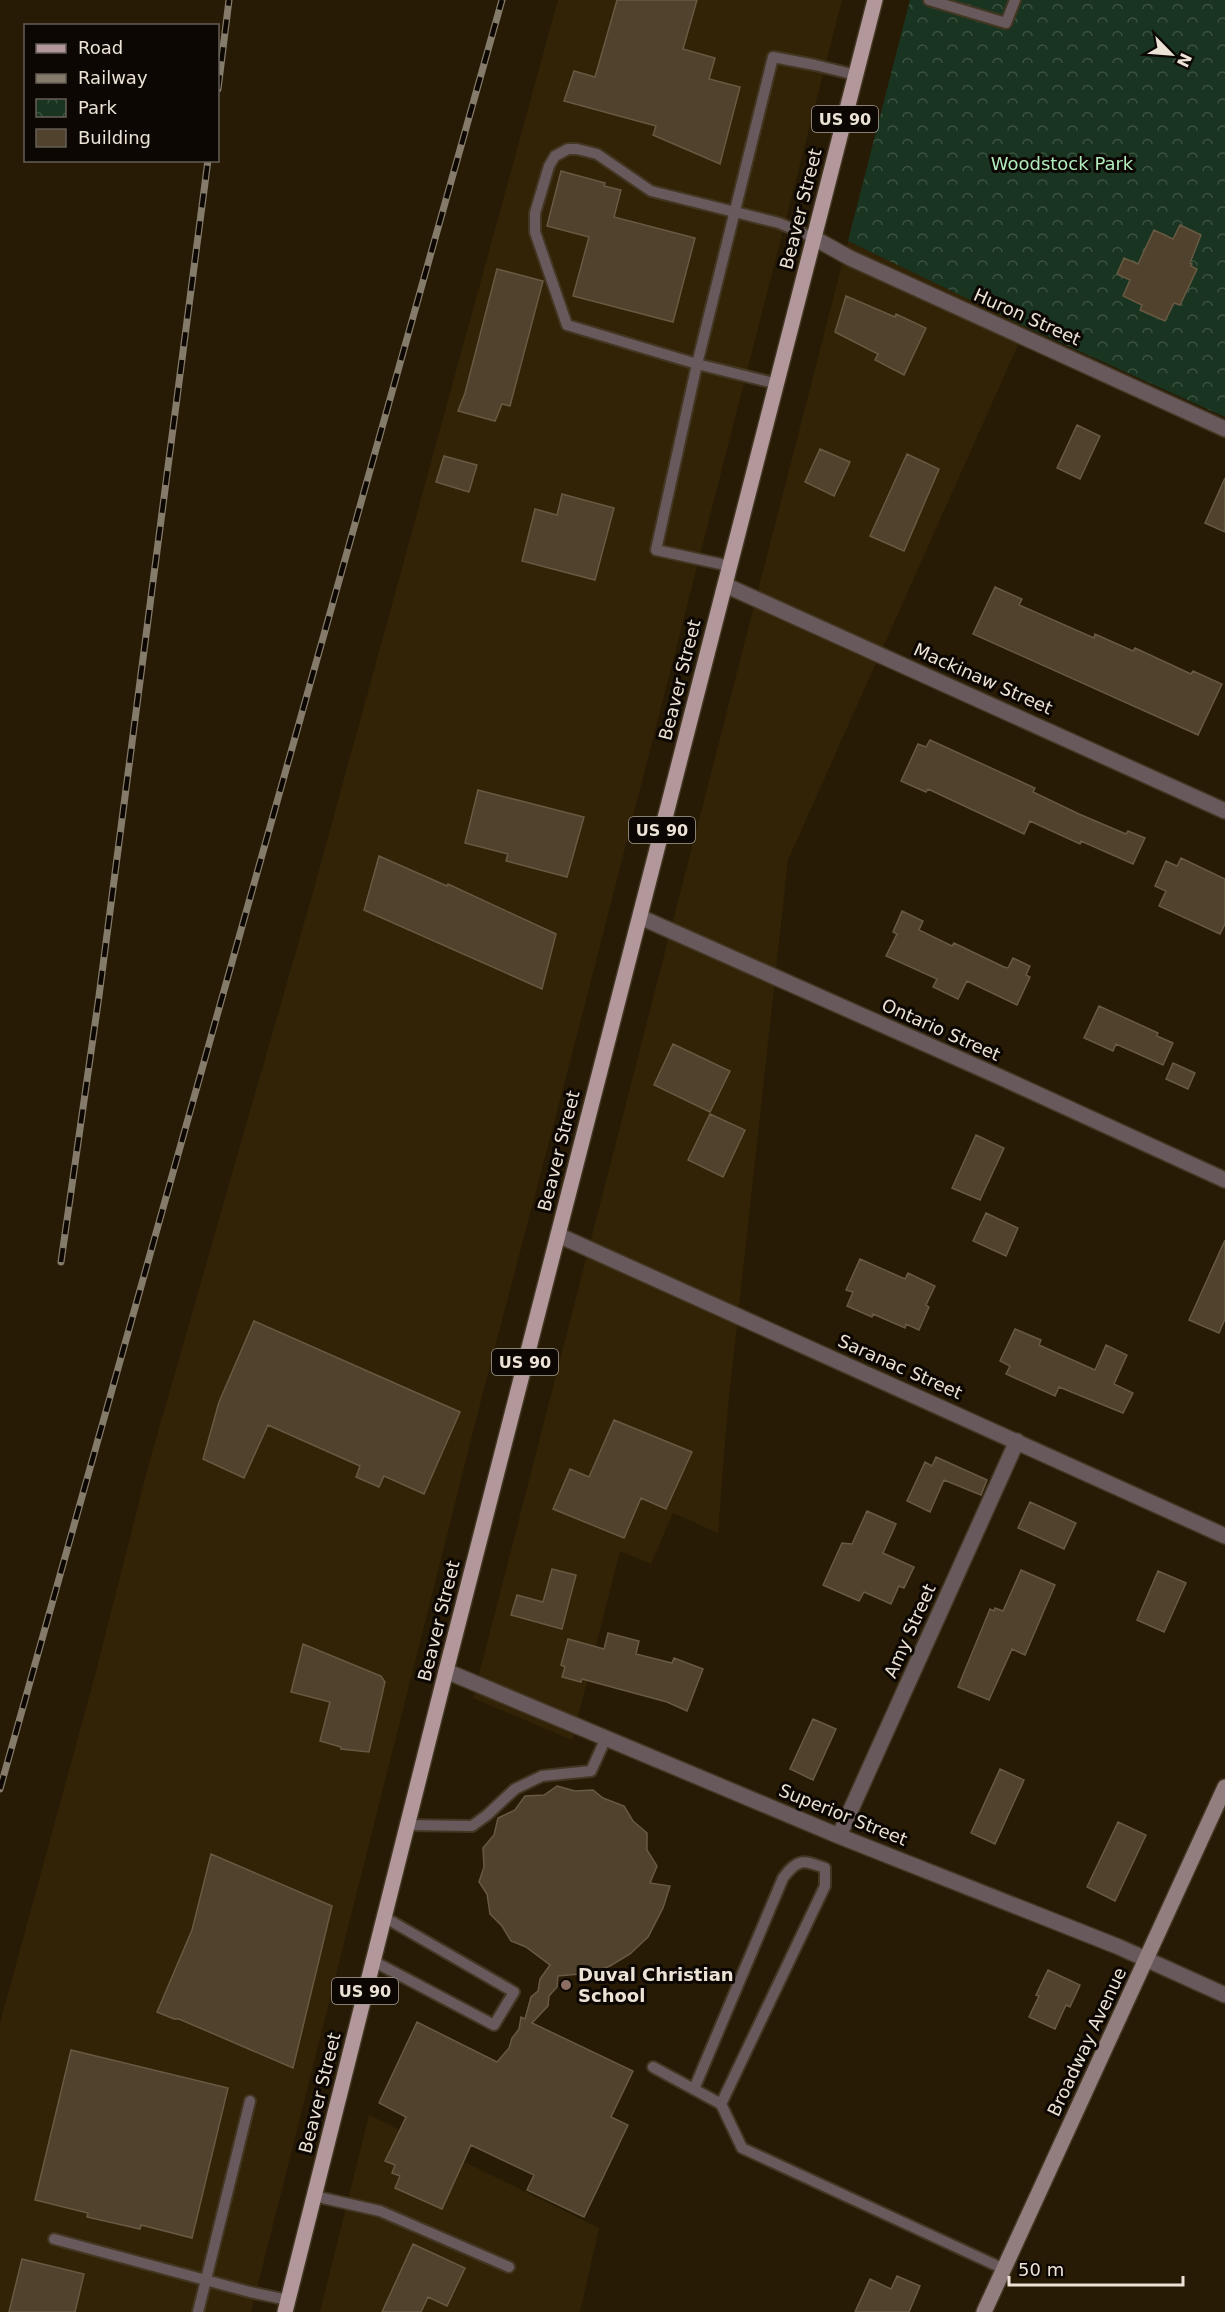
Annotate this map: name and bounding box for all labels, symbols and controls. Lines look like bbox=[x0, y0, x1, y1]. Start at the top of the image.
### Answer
legend bbox=[24, 24, 219, 162]
north arrow bbox=[1141, 24, 1201, 84]
text: Road bbox=[78, 37, 123, 58]
text: N bbox=[1173, 50, 1196, 70]
text: Railway bbox=[78, 67, 148, 88]
text: Park bbox=[78, 97, 117, 118]
road number: US 90 bbox=[812, 106, 878, 132]
text: Building bbox=[78, 127, 151, 148]
street label: Beaver Street bbox=[775, 146, 826, 272]
park label: Woodstock Park bbox=[991, 153, 1134, 174]
street label: Huron Street bbox=[970, 284, 1084, 349]
street label: Beaver Street bbox=[654, 617, 705, 743]
street label: Mackinaw Street bbox=[911, 639, 1056, 719]
road number: US 90 bbox=[629, 817, 695, 843]
street label: Ontario Street bbox=[879, 994, 1004, 1065]
street label: Beaver Street bbox=[533, 1088, 584, 1214]
street label: Saranac Street bbox=[835, 1330, 966, 1403]
road number: US 90 bbox=[492, 1349, 558, 1375]
street label: Beaver Street bbox=[413, 1558, 464, 1684]
street label: Amy Street bbox=[879, 1580, 940, 1681]
street label: Superior Street bbox=[776, 1779, 910, 1850]
place label: Duval Christian School bbox=[578, 1964, 734, 2006]
street label: Broadway Avenue bbox=[1043, 1964, 1130, 2120]
road number: US 90 bbox=[332, 1978, 398, 2004]
marker: Duval Christian School bbox=[559, 1978, 573, 1992]
street label: Beaver Street bbox=[294, 2030, 345, 2156]
scale bar bbox=[1009, 2249, 1183, 2287]
text: 50 m bbox=[1018, 2259, 1064, 2280]

